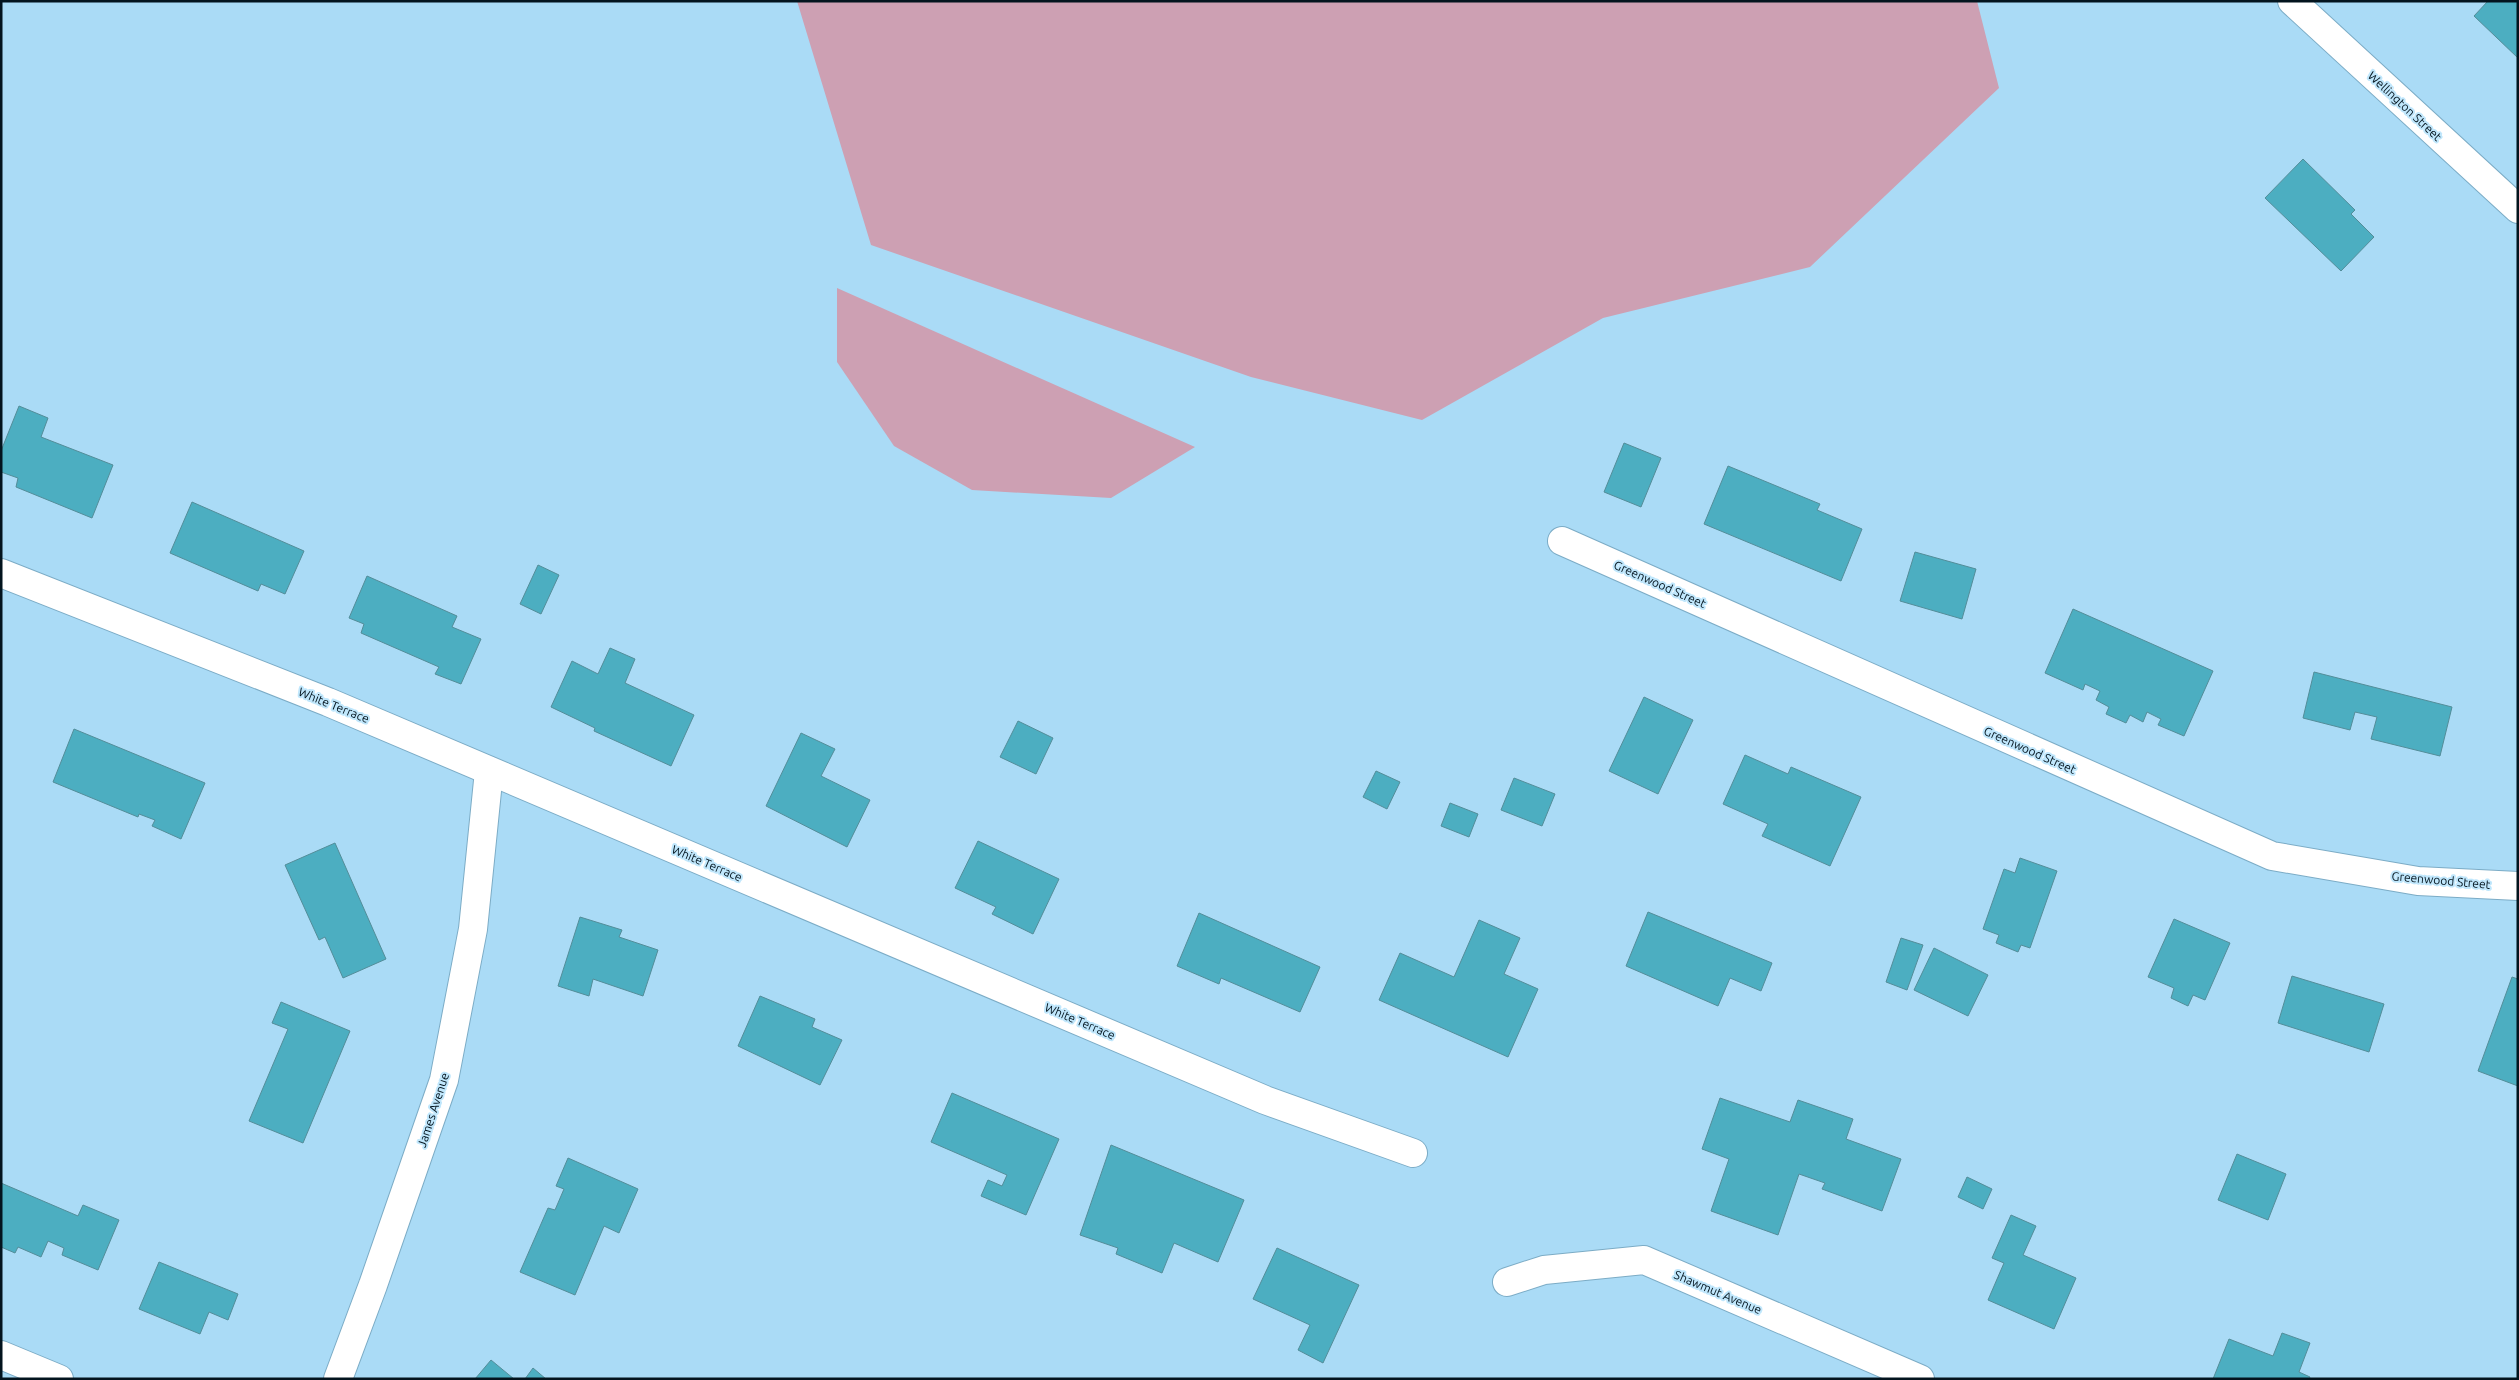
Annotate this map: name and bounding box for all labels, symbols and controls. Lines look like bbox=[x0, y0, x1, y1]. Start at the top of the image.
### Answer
street label: Wellington Street bbox=[2366, 69, 2444, 143]
street label: Greenwood Street bbox=[1612, 558, 1708, 610]
street label: White Terrace bbox=[297, 685, 371, 725]
street label: Greenwood Street bbox=[1982, 724, 2078, 776]
street label: White Terrace bbox=[670, 842, 744, 884]
street label: Greenwood Street bbox=[2391, 869, 2491, 891]
street label: White Terrace bbox=[1043, 1000, 1117, 1042]
street label: James Avenue bbox=[415, 1071, 451, 1149]
street label: Shawmut Avenue bbox=[1672, 1268, 1764, 1316]

